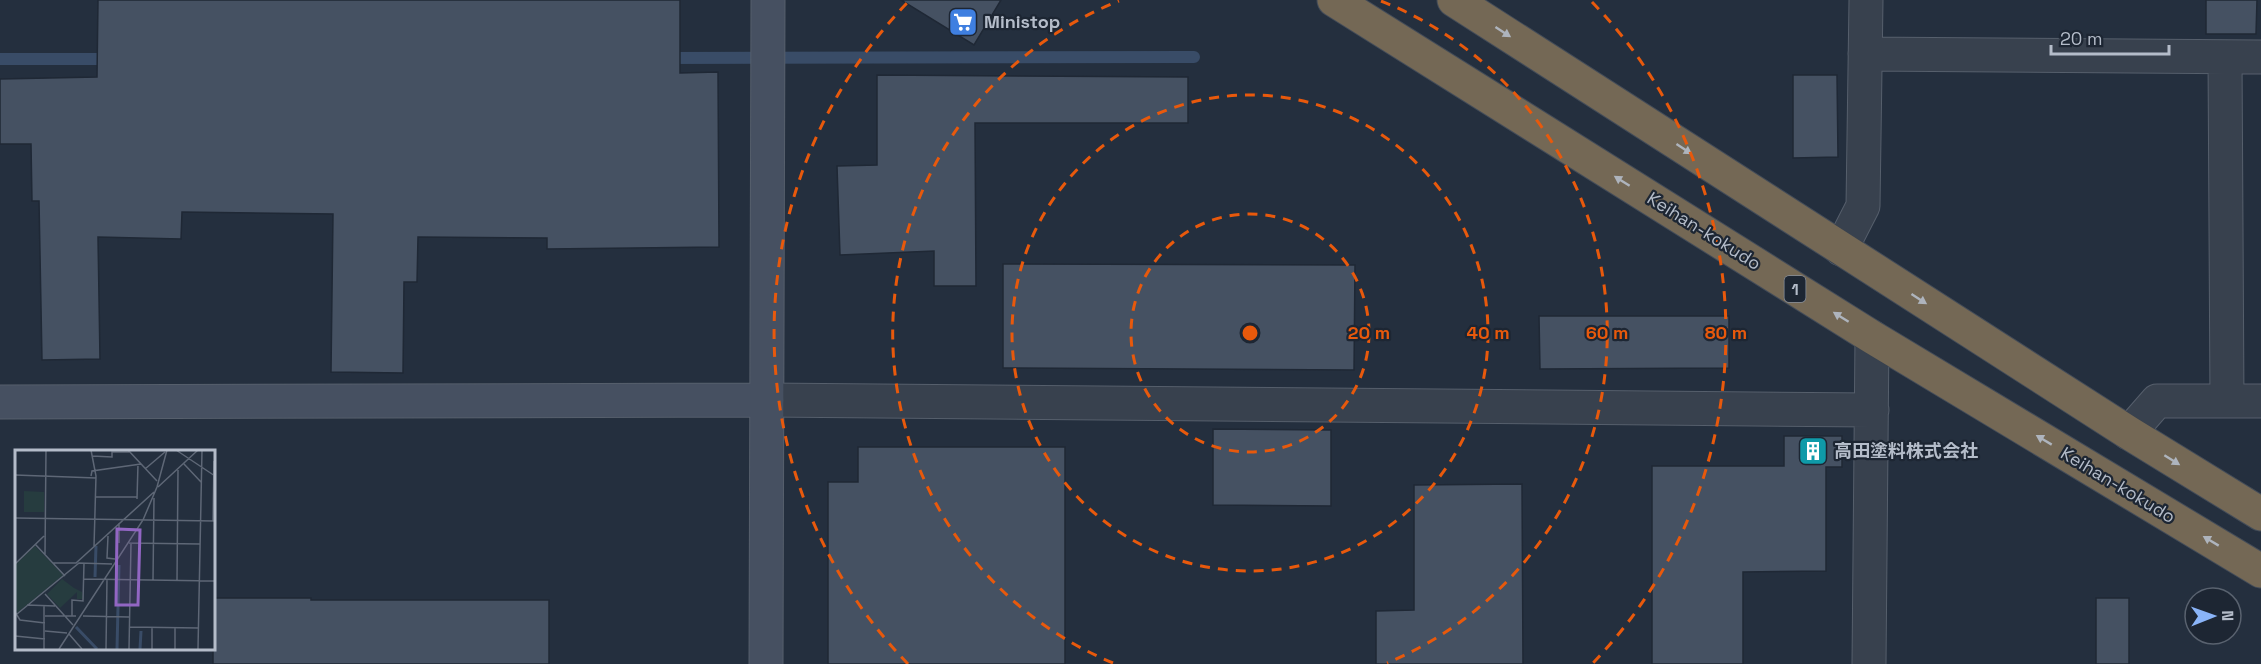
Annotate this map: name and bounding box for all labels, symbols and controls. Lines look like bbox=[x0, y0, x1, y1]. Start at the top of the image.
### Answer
supermarket icon: Ministop bbox=[947, 6, 979, 38]
place label: Ministop bbox=[984, 10, 1060, 33]
scale bar bbox=[2051, 18, 2170, 56]
one-way arrow bbox=[1495, 26, 1511, 37]
text: 20 m bbox=[2060, 27, 2103, 50]
one-way arrow bbox=[1676, 143, 1693, 154]
one-way arrow bbox=[1614, 175, 1631, 186]
street label: Keihan-kokudo bbox=[1643, 186, 1766, 275]
road number: 1 bbox=[1784, 276, 1806, 302]
one-way arrow bbox=[1911, 294, 1927, 305]
one-way arrow bbox=[1833, 312, 1849, 323]
text: 20 m bbox=[1348, 321, 1390, 344]
text: 40 m bbox=[1466, 321, 1510, 344]
text: 60 m bbox=[1586, 321, 1628, 344]
text: 80 m bbox=[1705, 321, 1747, 344]
centre of rings bbox=[1240, 323, 1260, 343]
building icon: 高田塗料株式会社 bbox=[1797, 435, 1829, 467]
one-way arrow bbox=[2035, 435, 2052, 445]
place label: 高田塗料株式会社 bbox=[1834, 439, 1978, 462]
street label: Keihan-kokudo bbox=[2057, 441, 2180, 528]
inset map bbox=[15, 450, 214, 649]
one-way arrow bbox=[2164, 455, 2180, 466]
one-way arrow bbox=[2203, 535, 2219, 546]
north arrow bbox=[2183, 586, 2243, 646]
text: N bbox=[2217, 610, 2238, 621]

